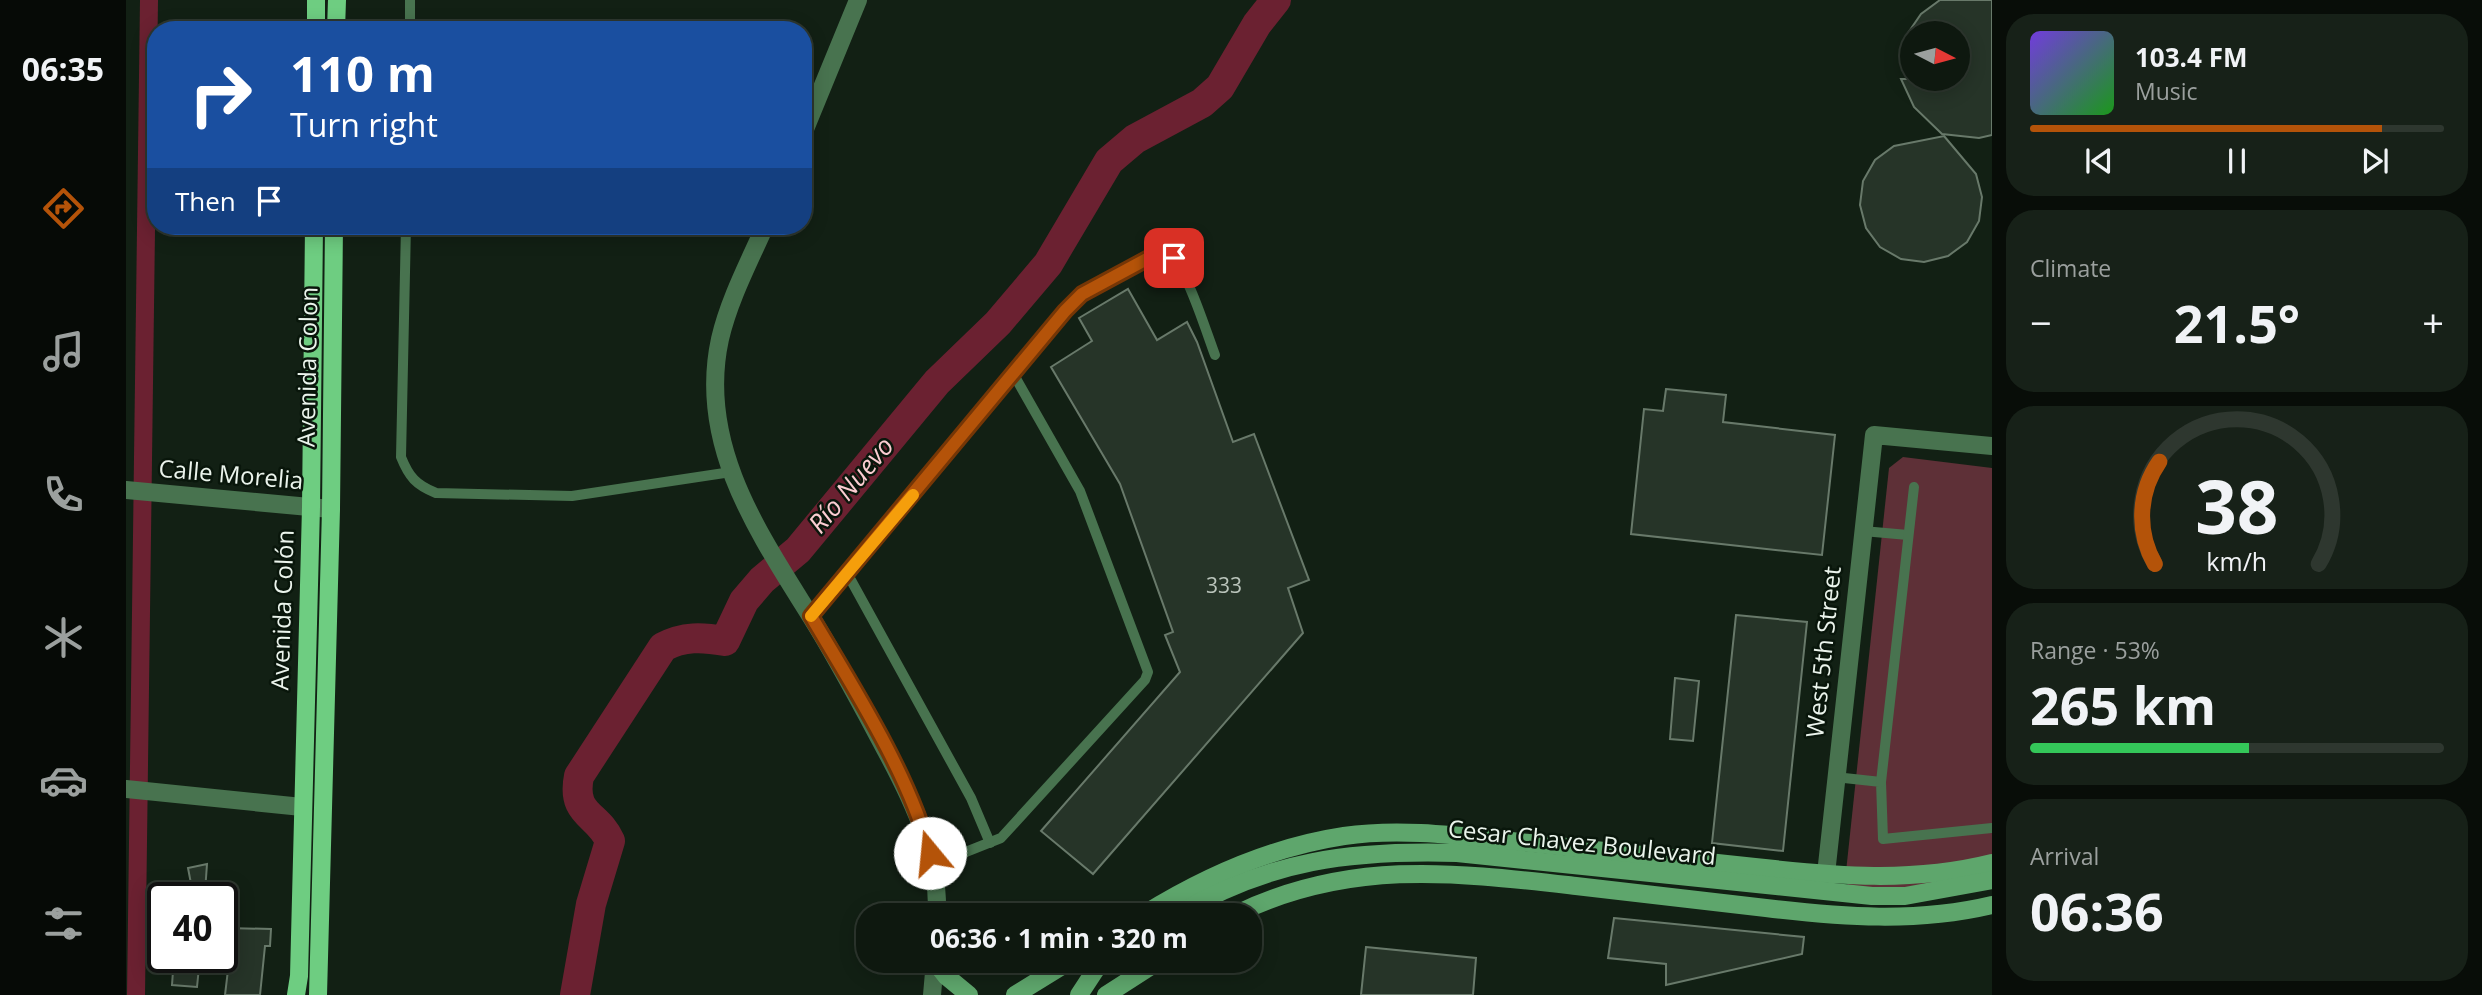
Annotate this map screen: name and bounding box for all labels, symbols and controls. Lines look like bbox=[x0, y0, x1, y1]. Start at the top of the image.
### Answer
north arrow bbox=[1900, 21, 1970, 91]
map controls bbox=[1900, 21, 1970, 91]
text: 103.4 FM bbox=[2135, 39, 2247, 75]
text: 110 m bbox=[290, 40, 435, 106]
text: 06:35 bbox=[22, 47, 104, 90]
icon: right bbox=[175, 49, 266, 140]
text: Music bbox=[2135, 75, 2198, 107]
text: Turn right bbox=[290, 103, 438, 146]
icon: previous bbox=[2080, 142, 2118, 180]
icon: pause bbox=[2218, 142, 2256, 180]
icon: next bbox=[2356, 142, 2394, 180]
icon: arrive bbox=[250, 182, 288, 220]
text: Then bbox=[175, 183, 236, 219]
icon: directions bbox=[39, 184, 88, 233]
pin bbox=[1144, 228, 1204, 288]
icon: arrive bbox=[1155, 239, 1193, 277]
text: Climate bbox=[2030, 252, 2111, 284]
street label: Avenida Colon bbox=[289, 286, 324, 447]
text: 21.5° bbox=[2174, 287, 2300, 358]
text: − bbox=[2030, 296, 2052, 348]
text: + bbox=[2422, 296, 2444, 348]
icon: music bbox=[39, 327, 88, 376]
water label: Río Nuevo bbox=[799, 428, 901, 540]
street label: Calle Morelia bbox=[157, 451, 305, 496]
text: 38 bbox=[2195, 456, 2279, 555]
icon: phone bbox=[39, 470, 88, 519]
street label: Avenida Colón bbox=[262, 529, 301, 691]
text: km/h bbox=[2207, 543, 2267, 577]
street label: West 5th Street bbox=[1797, 565, 1848, 739]
house number: 333 bbox=[1206, 571, 1242, 599]
icon: climate bbox=[39, 613, 88, 662]
text: Range · 53% bbox=[2030, 634, 2160, 666]
text: 265 km bbox=[2030, 669, 2216, 740]
icon: car bbox=[39, 756, 88, 805]
street label: Cesar Chavez Boulevard bbox=[1446, 811, 1718, 872]
position arrow bbox=[893, 816, 967, 890]
text: Arrival bbox=[2030, 840, 2099, 872]
text: 06:36 bbox=[2030, 875, 2164, 946]
speed limit sign: 40 bbox=[147, 882, 238, 973]
icon: filters bbox=[39, 899, 88, 948]
text: 06:36 · 1 min · 320 m bbox=[930, 920, 1188, 956]

